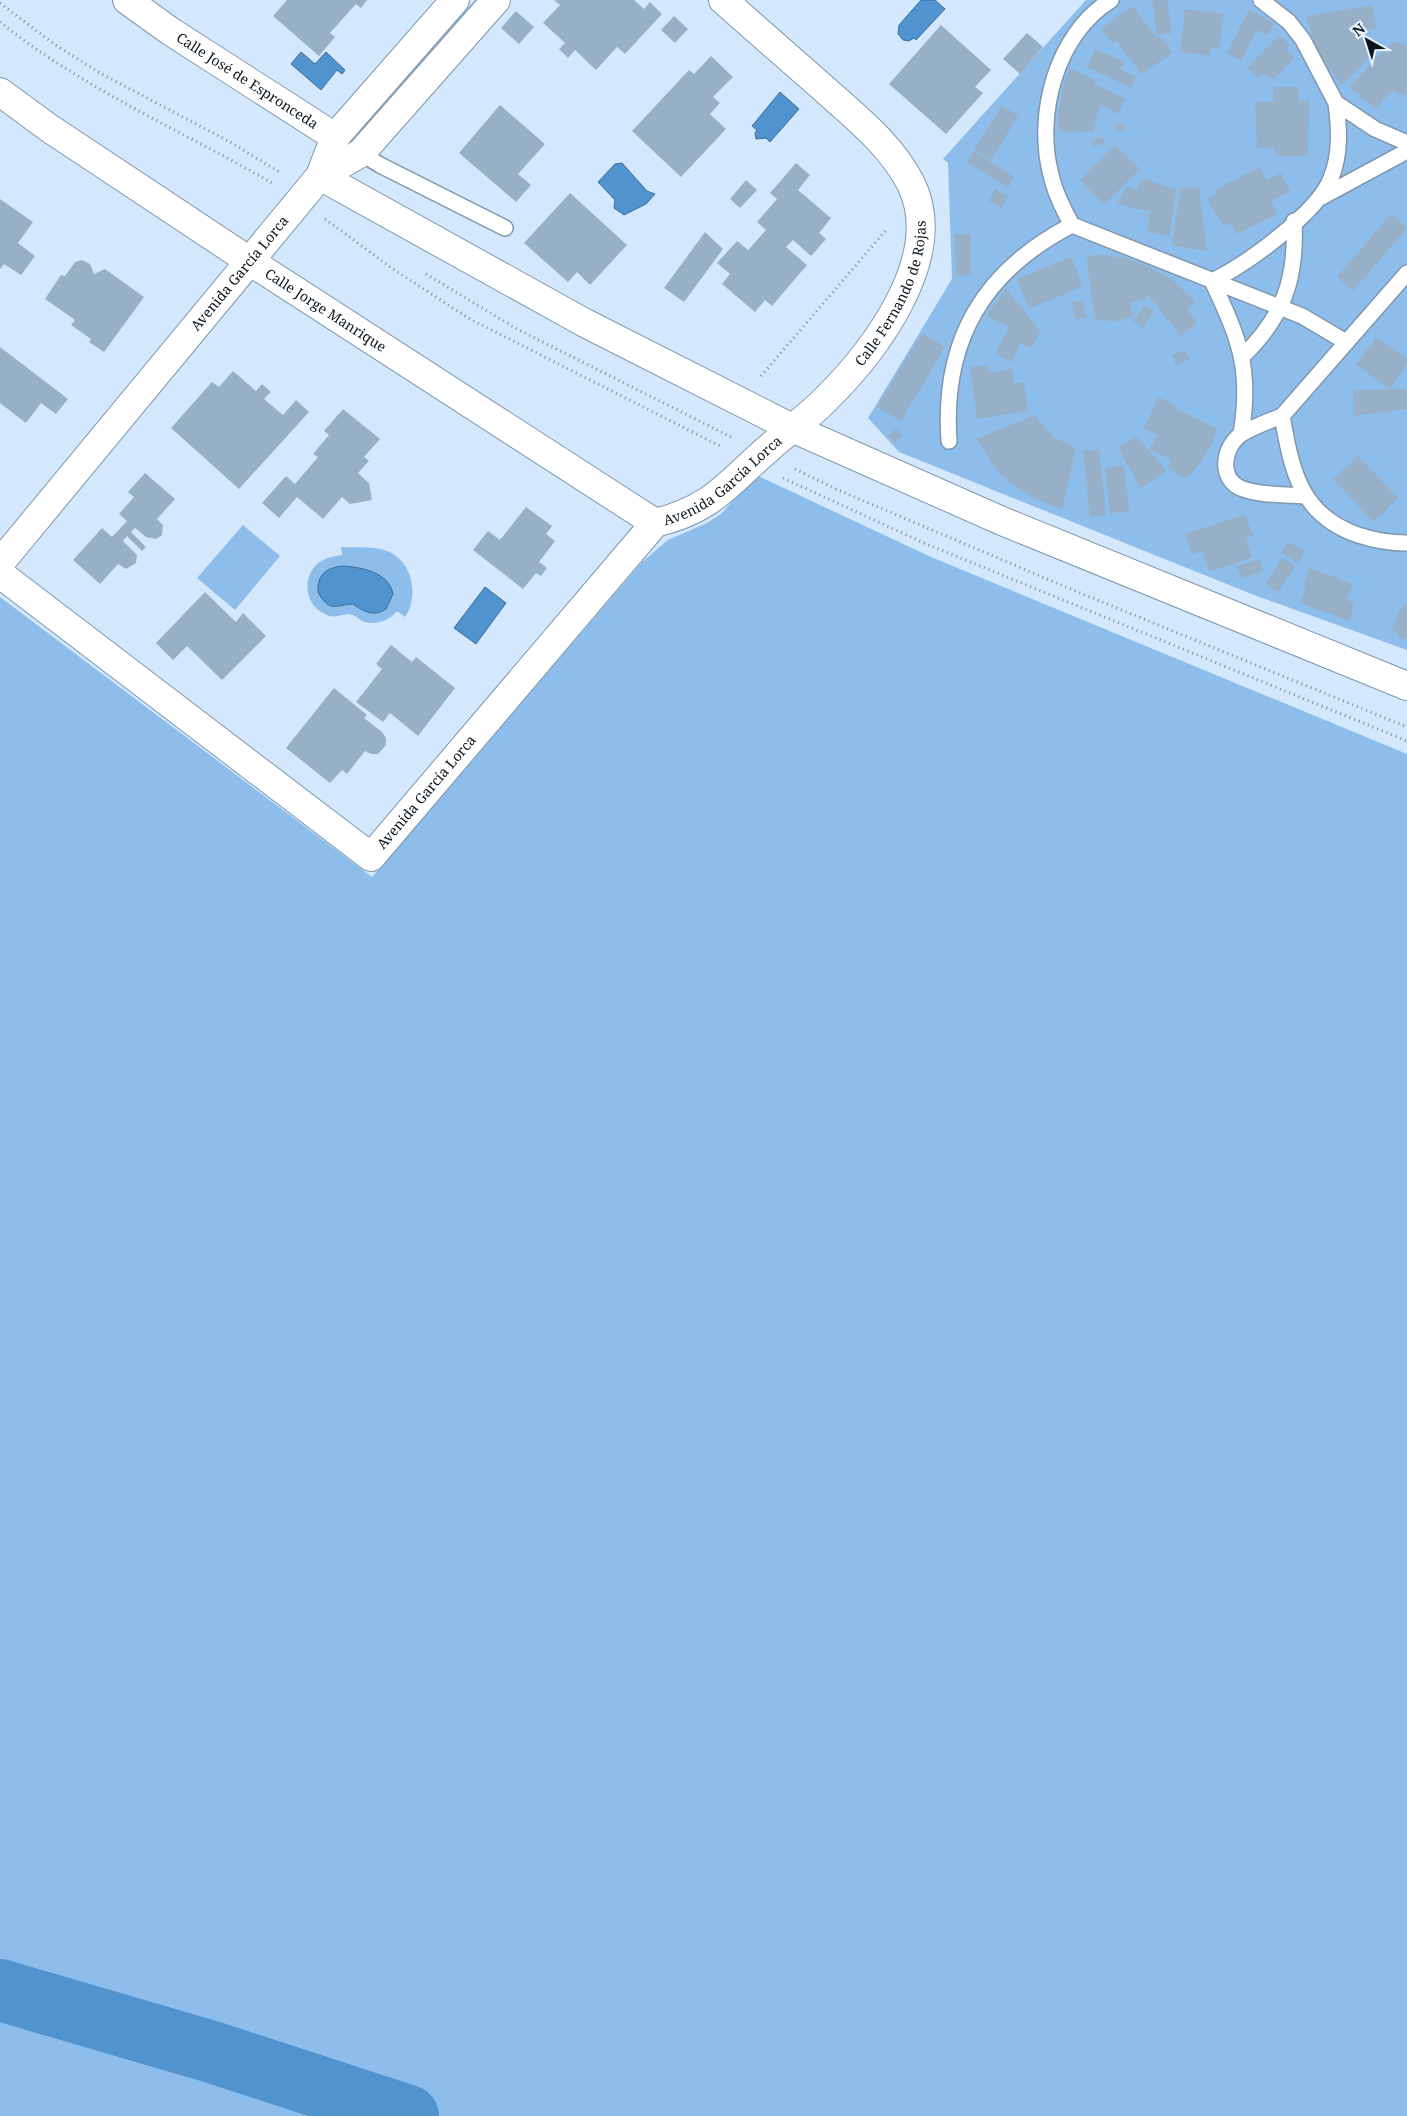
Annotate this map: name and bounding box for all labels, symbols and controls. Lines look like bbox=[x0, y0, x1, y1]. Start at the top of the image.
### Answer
north arrow bbox=[1342, 15, 1392, 65]
text: N bbox=[1348, 19, 1369, 40]
street label: Calle José de Espronceda bbox=[173, 28, 322, 133]
street label: Avenida García Lorca bbox=[186, 211, 292, 334]
street label: Calle Fernando de Rojas bbox=[850, 220, 930, 370]
street label: Calle Jorge Manrique bbox=[262, 264, 390, 356]
street label: Avenida García Lorca bbox=[661, 431, 786, 529]
street label: Avenida García Lorca bbox=[372, 731, 480, 853]

